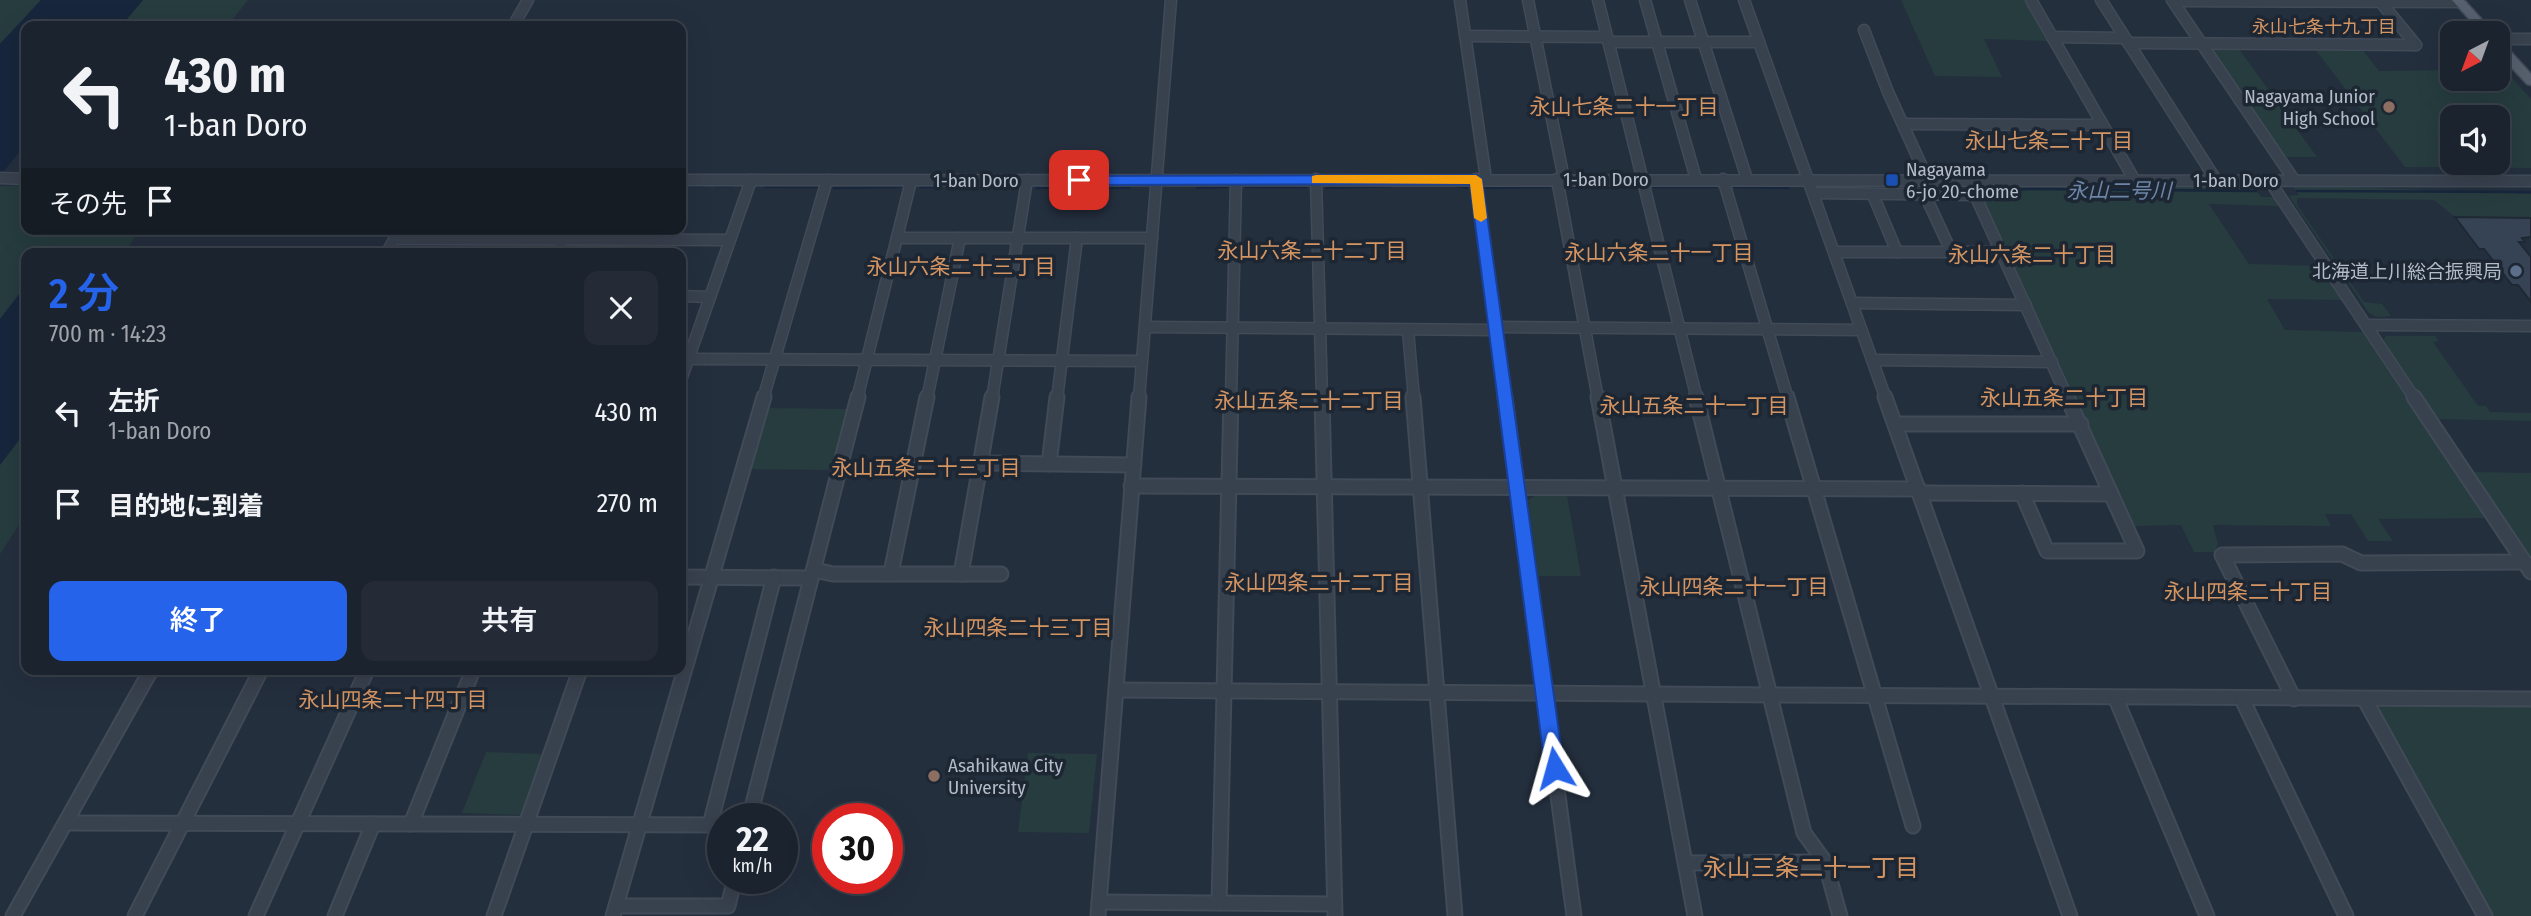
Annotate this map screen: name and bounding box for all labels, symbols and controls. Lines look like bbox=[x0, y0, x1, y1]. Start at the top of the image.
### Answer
district label: 永山七条十九丁目 bbox=[2252, 16, 2396, 38]
north arrow bbox=[2440, 21, 2510, 91]
map controls bbox=[2440, 21, 2510, 175]
text: 430 m bbox=[164, 46, 286, 105]
icon: left bbox=[49, 49, 140, 140]
place label: Nagayama Junior High School bbox=[2244, 85, 2375, 130]
district label: 永山七条二十一丁目 bbox=[1530, 94, 1719, 120]
marker: Nagayama Junior High School bbox=[2381, 99, 2397, 115]
button: sound bbox=[2440, 105, 2510, 175]
text: 1-ban Doro bbox=[164, 106, 308, 144]
district label: 永山七条二十丁目 bbox=[1965, 128, 2133, 154]
pin bbox=[1049, 150, 1109, 210]
place label: Nagayama 6-jo 20-chome bbox=[1906, 158, 2019, 203]
icon: arrive bbox=[1060, 161, 1098, 199]
street label: 1-ban Doro bbox=[1563, 168, 1649, 191]
street label: 1-ban Doro bbox=[933, 169, 1019, 192]
street label: 1-ban Doro bbox=[2193, 169, 2279, 192]
marker: Nagayama 6-jo 20-chome bbox=[1884, 172, 1900, 188]
water label: 永山二号川 bbox=[2067, 178, 2173, 204]
icon: arrive bbox=[141, 182, 179, 220]
text: その先 bbox=[49, 189, 127, 220]
district label: 永山六条二十二丁目 bbox=[1218, 238, 1407, 264]
district label: 永山六条二十一丁目 bbox=[1565, 240, 1754, 266]
district label: 永山六条二十丁目 bbox=[1948, 242, 2116, 268]
district label: 永山六条二十三丁目 bbox=[867, 254, 1056, 280]
place label: 北海道上川総合振興局 bbox=[2312, 260, 2502, 283]
marker: 北海道上川総合振興局 bbox=[2508, 263, 2524, 279]
text: 2 分 bbox=[49, 269, 119, 319]
button: close bbox=[584, 271, 658, 345]
text: 700 m · 14:23 bbox=[49, 320, 166, 348]
district label: 永山五条二十丁目 bbox=[1980, 385, 2148, 411]
text: 左折 bbox=[108, 386, 160, 417]
district label: 永山五条二十二丁目 bbox=[1215, 388, 1404, 414]
district label: 永山五条二十一丁目 bbox=[1600, 393, 1789, 419]
icon: left bbox=[49, 394, 87, 432]
text: 430 m bbox=[594, 397, 658, 428]
text: 1-ban Doro bbox=[108, 417, 211, 445]
district label: 永山五条二十三丁目 bbox=[832, 455, 1021, 481]
icon: arrive bbox=[49, 485, 87, 523]
text: 270 m bbox=[597, 488, 658, 519]
text: 目的地に到着 bbox=[108, 491, 264, 522]
district label: 永山四条二十二丁目 bbox=[1225, 570, 1414, 596]
district label: 永山四条二十一丁目 bbox=[1640, 574, 1829, 600]
district label: 永山四条二十丁目 bbox=[2164, 579, 2332, 605]
button: 終了 bbox=[49, 581, 347, 661]
button: 共有 bbox=[361, 581, 658, 661]
district label: 永山四条二十三丁目 bbox=[924, 615, 1113, 641]
district label: 永山四条二十四丁目 bbox=[299, 687, 488, 713]
position arrow bbox=[1518, 731, 1592, 805]
place label: Asahikawa City University bbox=[948, 754, 1063, 799]
marker: Asahikawa City University bbox=[926, 768, 942, 784]
speed limit sign: 30 bbox=[812, 803, 903, 894]
text: 22 bbox=[736, 818, 769, 860]
district label: 永山三条二十一丁目 bbox=[1703, 854, 1919, 882]
text: km/h bbox=[732, 855, 773, 877]

